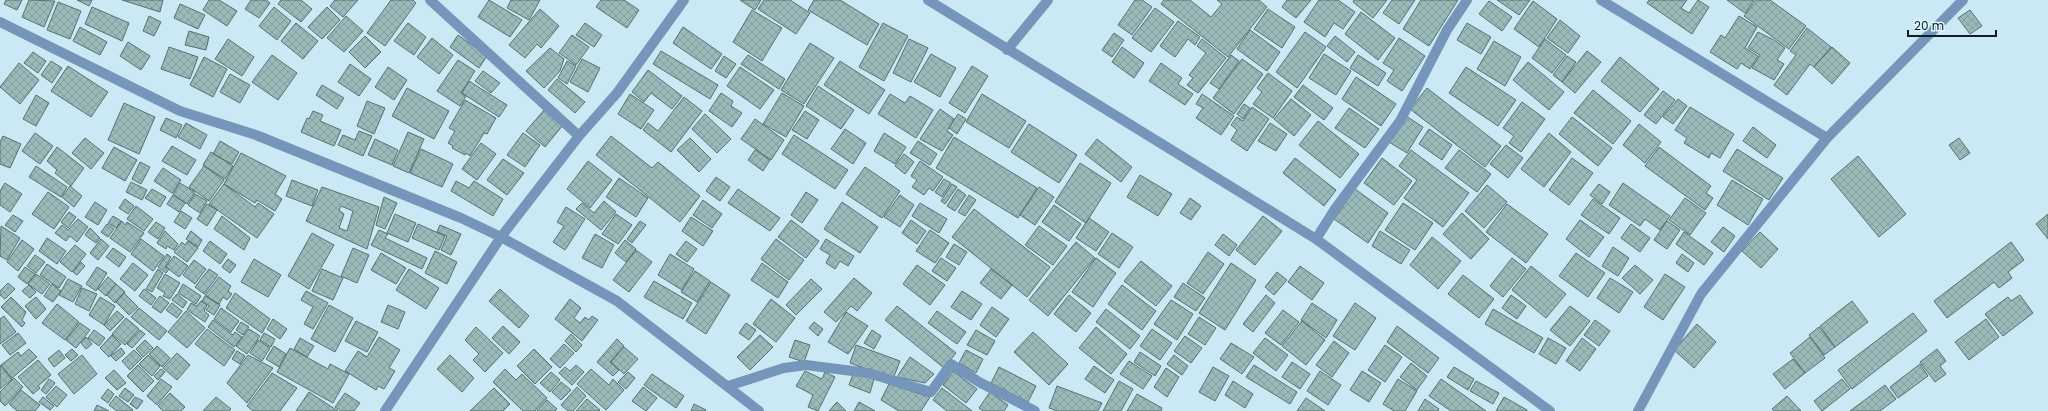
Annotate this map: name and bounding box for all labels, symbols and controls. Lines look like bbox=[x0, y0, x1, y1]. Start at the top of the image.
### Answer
scale bar bbox=[1908, 12, 1996, 38]
text: 20 m bbox=[1914, 17, 1944, 34]

